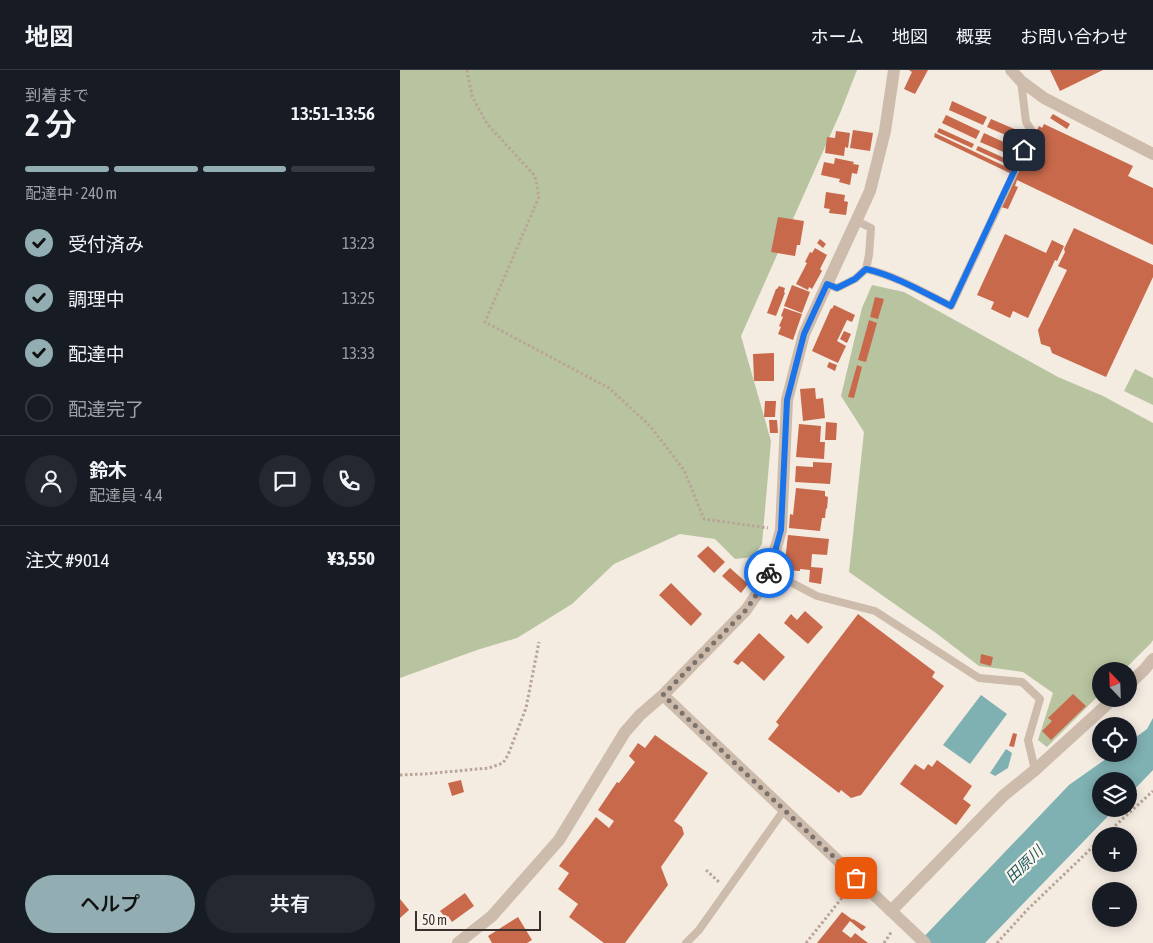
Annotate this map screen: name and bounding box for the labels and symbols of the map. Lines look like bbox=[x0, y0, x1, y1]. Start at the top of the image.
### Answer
pin bbox=[1003, 129, 1045, 171]
courier bbox=[744, 548, 794, 598]
north arrow bbox=[1092, 662, 1138, 708]
water label: 田原川 bbox=[1002, 841, 1048, 886]
pin bbox=[835, 857, 877, 899]
scale bar bbox=[415, 908, 541, 931]

